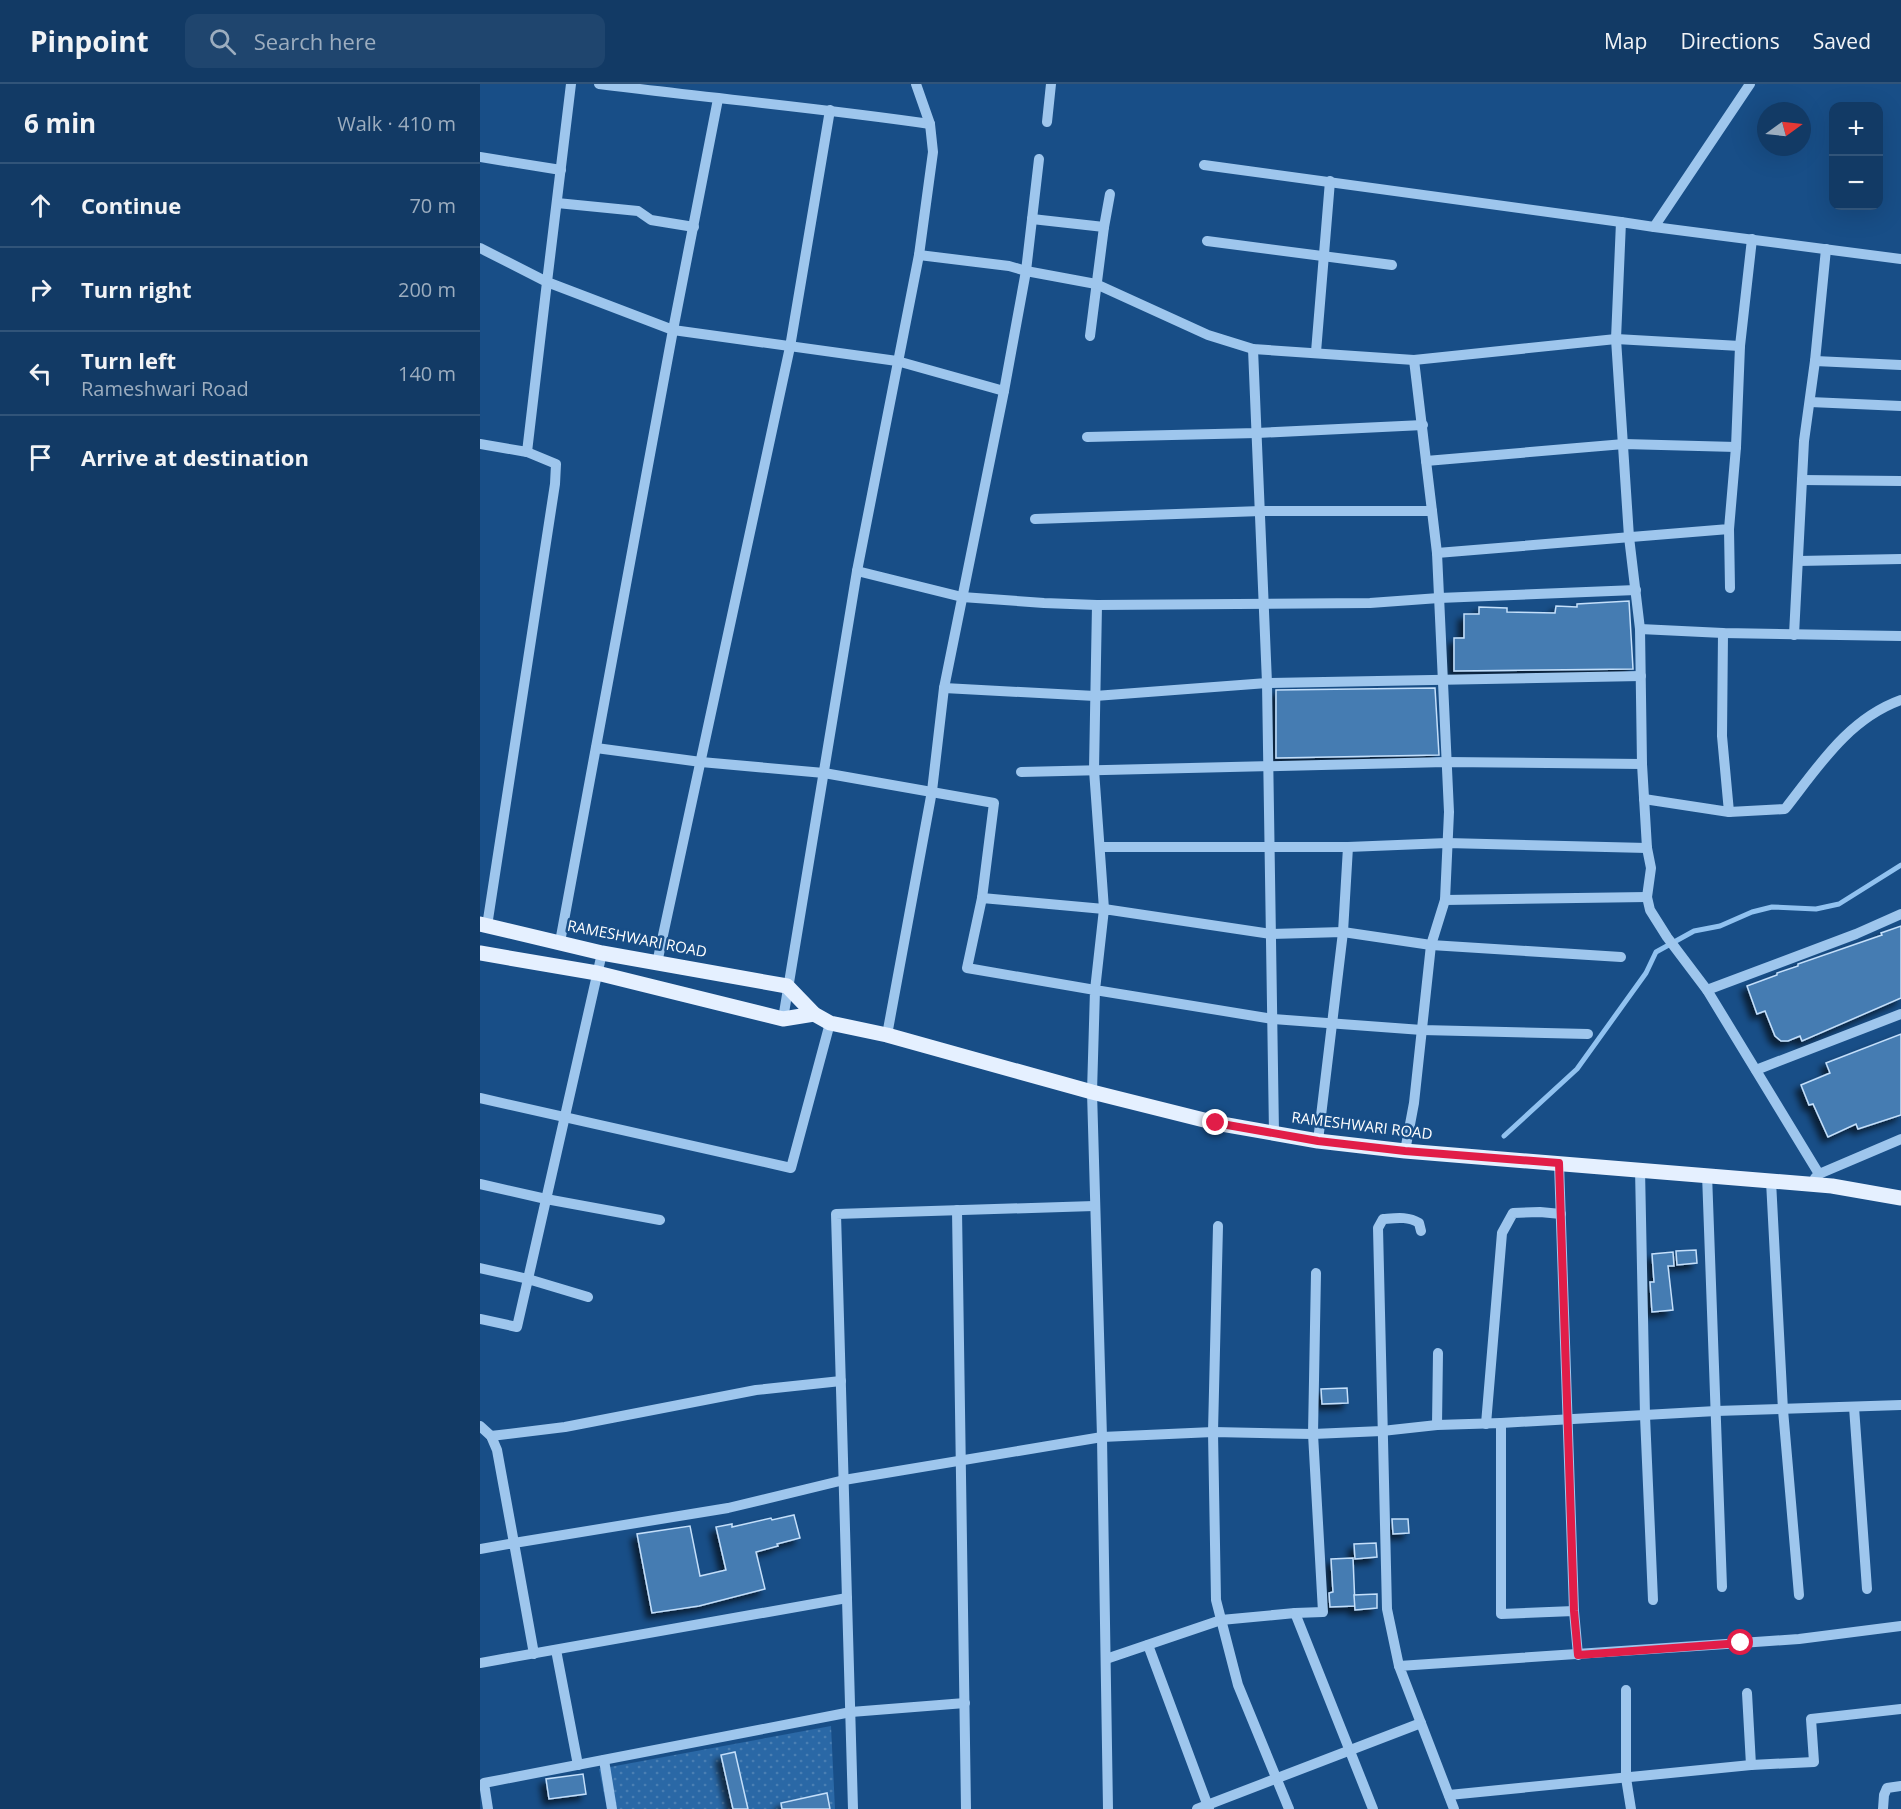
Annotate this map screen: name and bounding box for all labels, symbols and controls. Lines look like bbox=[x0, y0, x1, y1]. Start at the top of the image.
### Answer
search box bbox=[185, 14, 605, 68]
text: Pinpoint bbox=[30, 22, 149, 60]
icon: search bbox=[206, 25, 239, 58]
text: Search here bbox=[254, 26, 376, 56]
text: Map bbox=[1604, 27, 1647, 55]
text: Directions bbox=[1680, 27, 1780, 55]
text: Saved bbox=[1813, 27, 1871, 55]
north arrow bbox=[1757, 102, 1811, 156]
map controls bbox=[1829, 102, 1883, 210]
button: + bbox=[1829, 102, 1883, 156]
text: 6 min bbox=[24, 105, 96, 141]
text: Walk · 410 m bbox=[337, 110, 456, 137]
button: − bbox=[1829, 156, 1883, 210]
icon: ahead bbox=[24, 189, 57, 222]
text: Continue bbox=[81, 190, 181, 220]
text: 70 m bbox=[409, 192, 456, 219]
icon: right bbox=[24, 273, 57, 306]
text: Turn right bbox=[81, 274, 192, 304]
text: 200 m bbox=[398, 276, 456, 303]
text: Turn left bbox=[81, 345, 176, 375]
icon: left bbox=[24, 357, 57, 390]
text: 140 m bbox=[398, 360, 456, 387]
text: Rameshwari Road bbox=[81, 375, 249, 402]
icon: arrive bbox=[24, 441, 57, 474]
text: Arrive at destination bbox=[81, 442, 309, 472]
street label: RAMESHWARI ROAD bbox=[566, 915, 709, 961]
street label: RAMESHWARI ROAD bbox=[1291, 1106, 1434, 1144]
route end bbox=[1202, 1109, 1228, 1135]
route start bbox=[1727, 1629, 1753, 1655]

